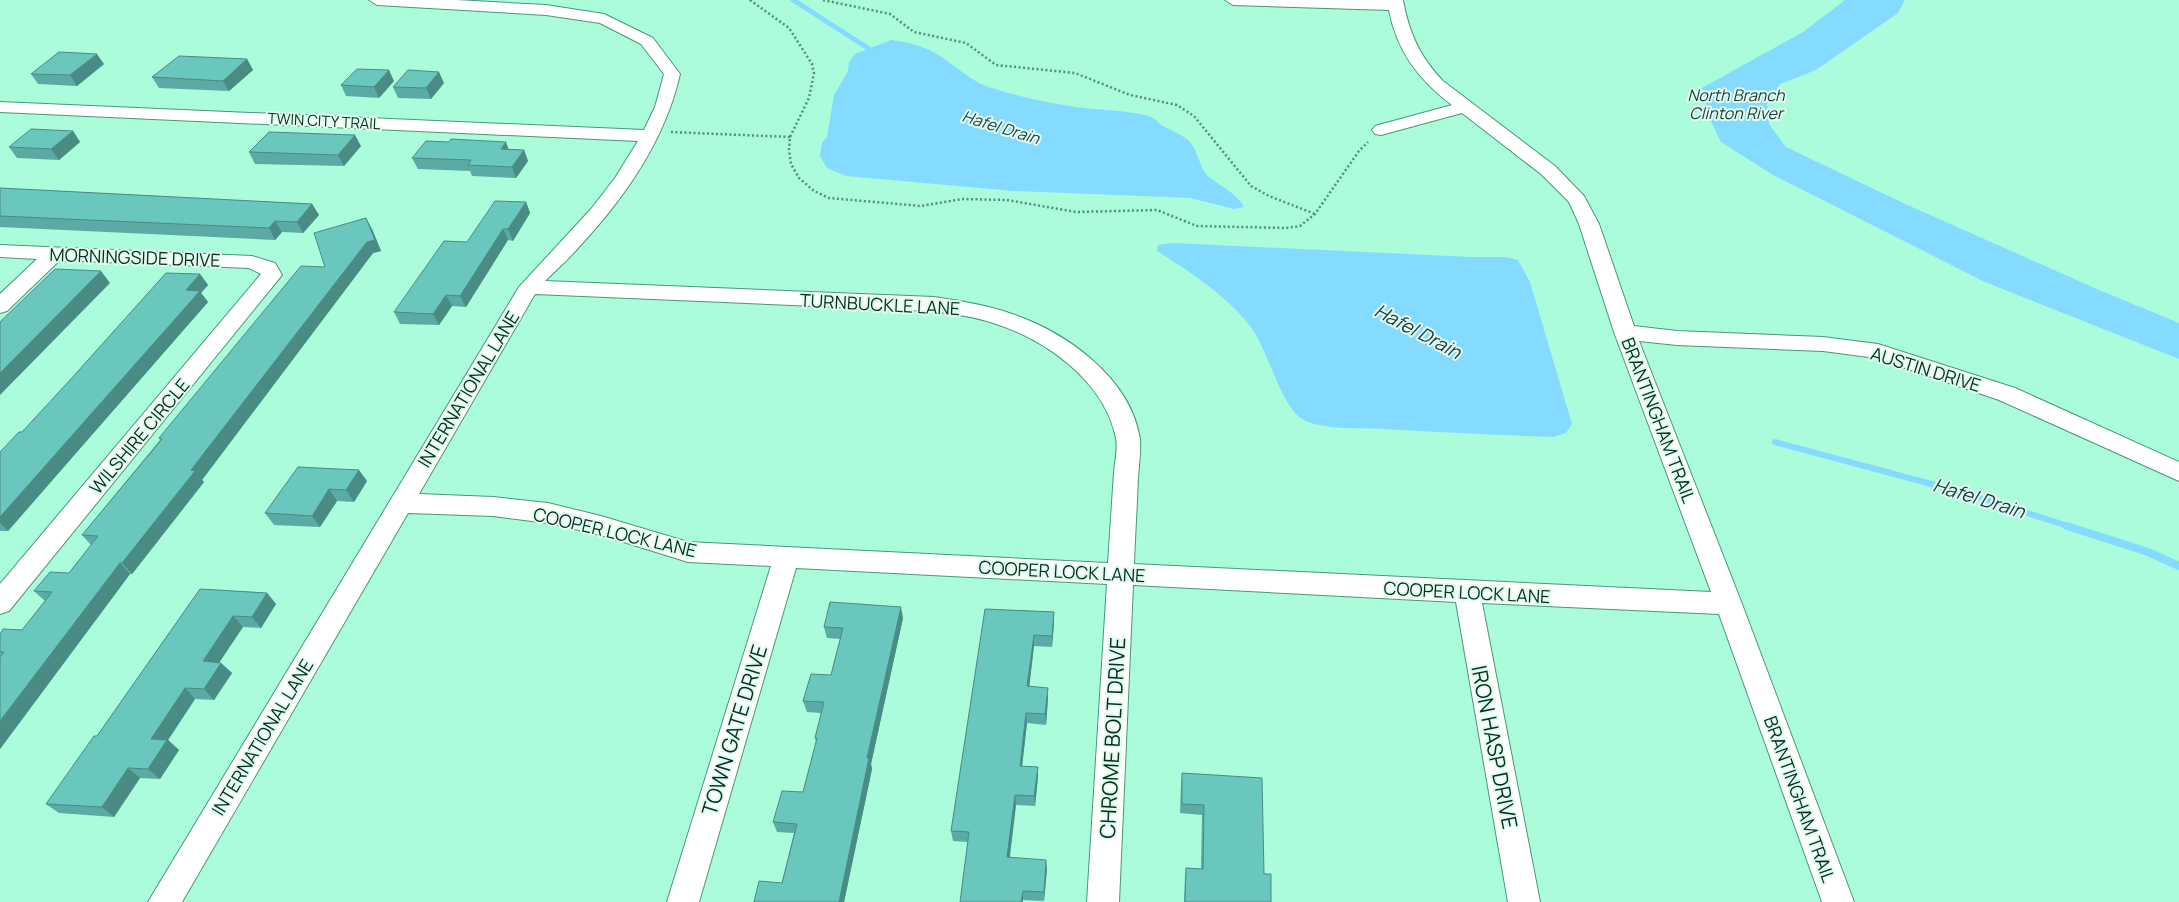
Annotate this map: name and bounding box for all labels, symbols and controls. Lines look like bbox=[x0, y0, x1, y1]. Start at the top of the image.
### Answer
water label: North Branch Clinton River bbox=[1687, 84, 1785, 124]
water label: Hafel Drain bbox=[960, 105, 1043, 149]
street label: TWIN CITY TRAIL bbox=[267, 108, 381, 134]
street label: MORNINGSIDE DRIVE bbox=[49, 242, 221, 272]
street label: TURNBUCKLE LANE bbox=[799, 288, 961, 320]
water label: Hafel Drain bbox=[1370, 297, 1467, 365]
street label: INTERNATIONAL LANE bbox=[412, 306, 524, 472]
street label: BRANTINGHAM TRAIL bbox=[1616, 334, 1702, 506]
street label: AUSTIN DRIVE bbox=[1868, 341, 1984, 397]
street label: WILSHIRE CIRCLE bbox=[84, 373, 194, 499]
water label: Hafel Drain bbox=[1930, 472, 2029, 524]
street label: COOPER LOCK LANE bbox=[531, 502, 699, 562]
street label: COOPER LOCK LANE bbox=[978, 555, 1146, 587]
street label: COOPER LOCK LANE bbox=[1383, 576, 1551, 608]
street label: CHROME BOLT DRIVE bbox=[1093, 637, 1131, 839]
street label: TOWN GATE DRIVE bbox=[695, 641, 773, 819]
street label: INTERNATIONAL LANE bbox=[206, 654, 318, 820]
street label: IRON HASP DRIVE bbox=[1465, 663, 1525, 831]
street label: BRANTINGHAM TRAIL bbox=[1759, 712, 1841, 886]

